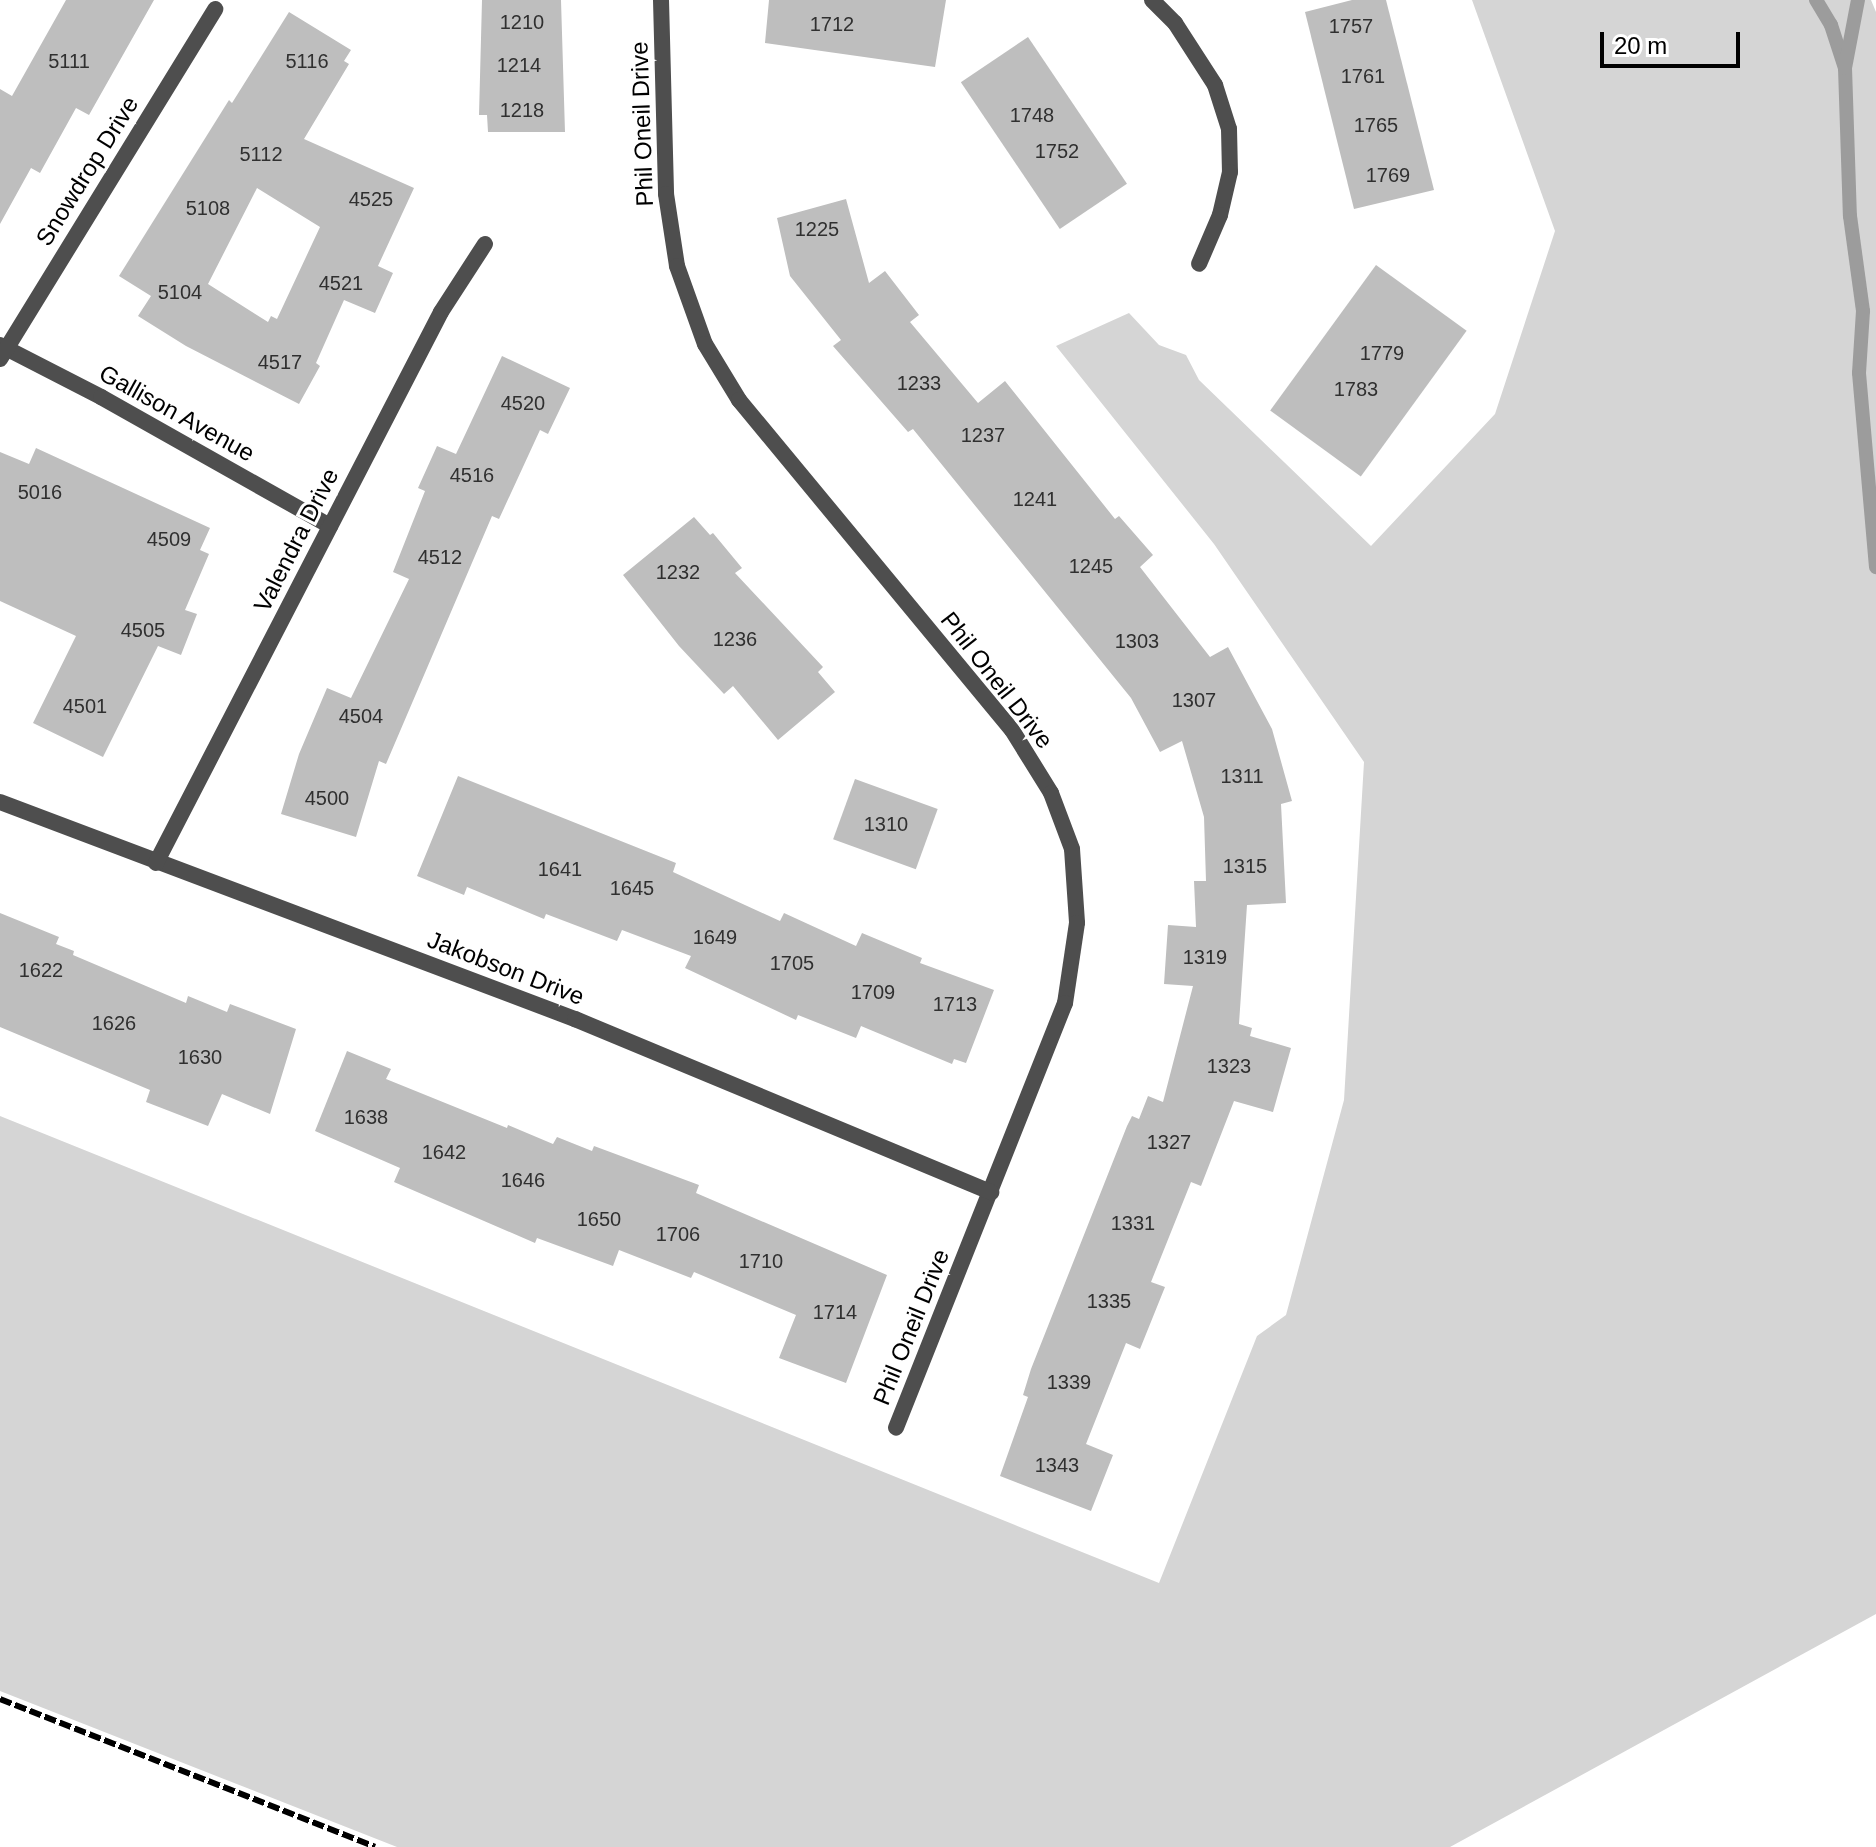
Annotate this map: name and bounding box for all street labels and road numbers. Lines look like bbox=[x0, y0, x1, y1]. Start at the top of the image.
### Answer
street label: Phil Oneil Drive bbox=[625, 41, 659, 207]
street label: Snowdrop Drive bbox=[30, 91, 144, 251]
street label: Gallison Avenue bbox=[94, 358, 260, 468]
street label: Valendra Drive bbox=[248, 464, 344, 616]
street label: Phil Oneil Drive bbox=[935, 606, 1059, 754]
street label: Jakobson Drive bbox=[424, 925, 588, 1011]
street label: Phil Oneil Drive bbox=[867, 1245, 955, 1409]

